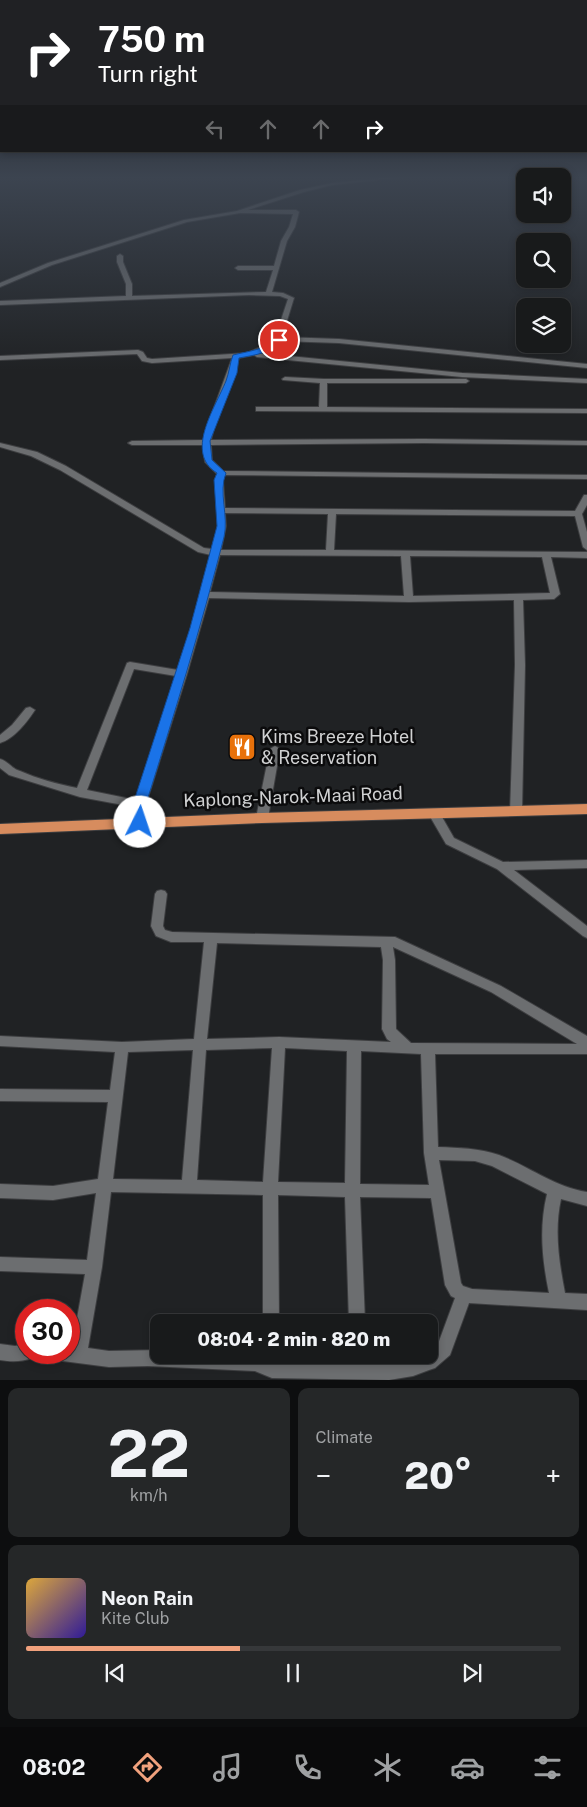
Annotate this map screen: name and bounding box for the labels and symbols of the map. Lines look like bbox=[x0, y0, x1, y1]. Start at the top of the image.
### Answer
pin bbox=[258, 319, 300, 361]
place label: Kims Breeze Hotel & Reservation bbox=[261, 726, 415, 768]
restaurant icon: Kims Breeze Hotel & Reservation bbox=[227, 732, 257, 762]
street label: Kaplong-Narok-Maai Road bbox=[183, 782, 403, 811]
position arrow bbox=[113, 795, 165, 847]
speed limit sign: 30 bbox=[15, 1299, 80, 1364]

